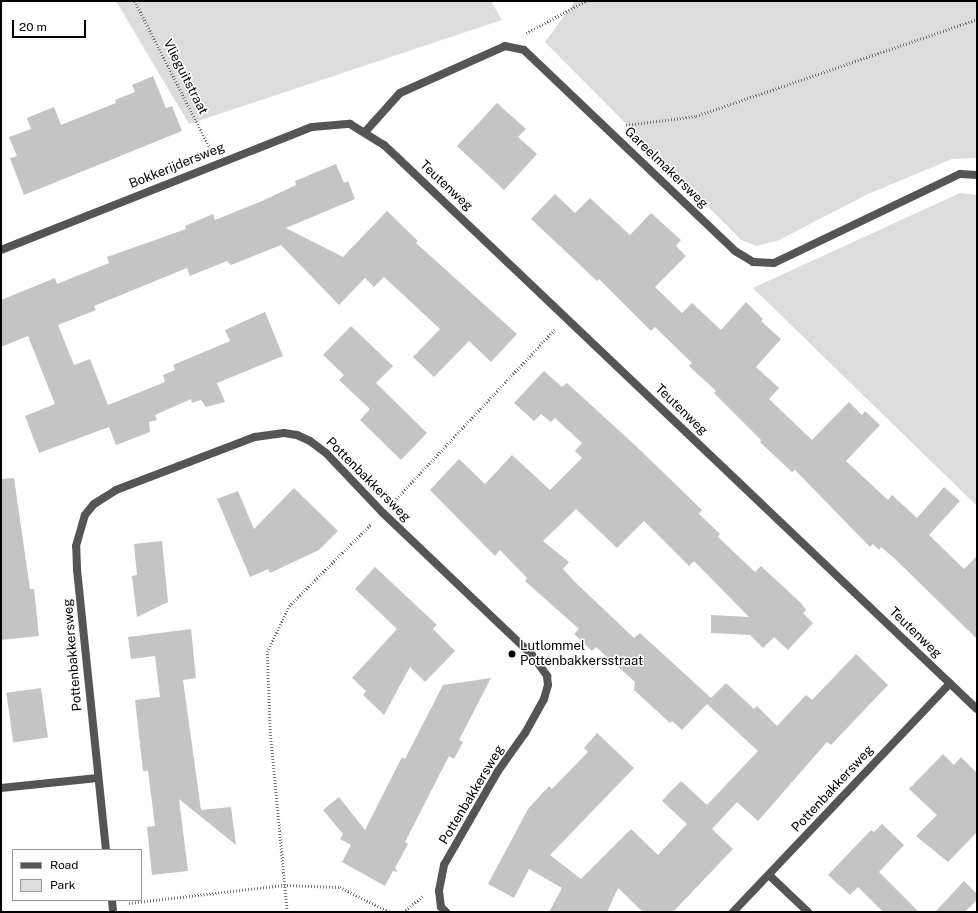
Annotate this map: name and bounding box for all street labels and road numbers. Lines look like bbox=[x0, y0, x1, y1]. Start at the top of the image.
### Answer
street label: Vlieguitstraat bbox=[159, 37, 211, 117]
street label: Gareelmakersweg bbox=[621, 124, 711, 212]
street label: Bokkerijdersweg bbox=[127, 140, 227, 192]
street label: Teutenweg bbox=[416, 158, 476, 214]
street label: Teutenweg bbox=[652, 381, 710, 439]
street label: Pottenbakkersweg bbox=[323, 435, 413, 525]
street label: Pottenbakkersweg bbox=[60, 598, 86, 712]
street label: Teutenweg bbox=[886, 604, 944, 662]
street label: Pottenbakkersweg bbox=[789, 742, 877, 836]
street label: Pottenbakkersweg bbox=[436, 743, 508, 847]

